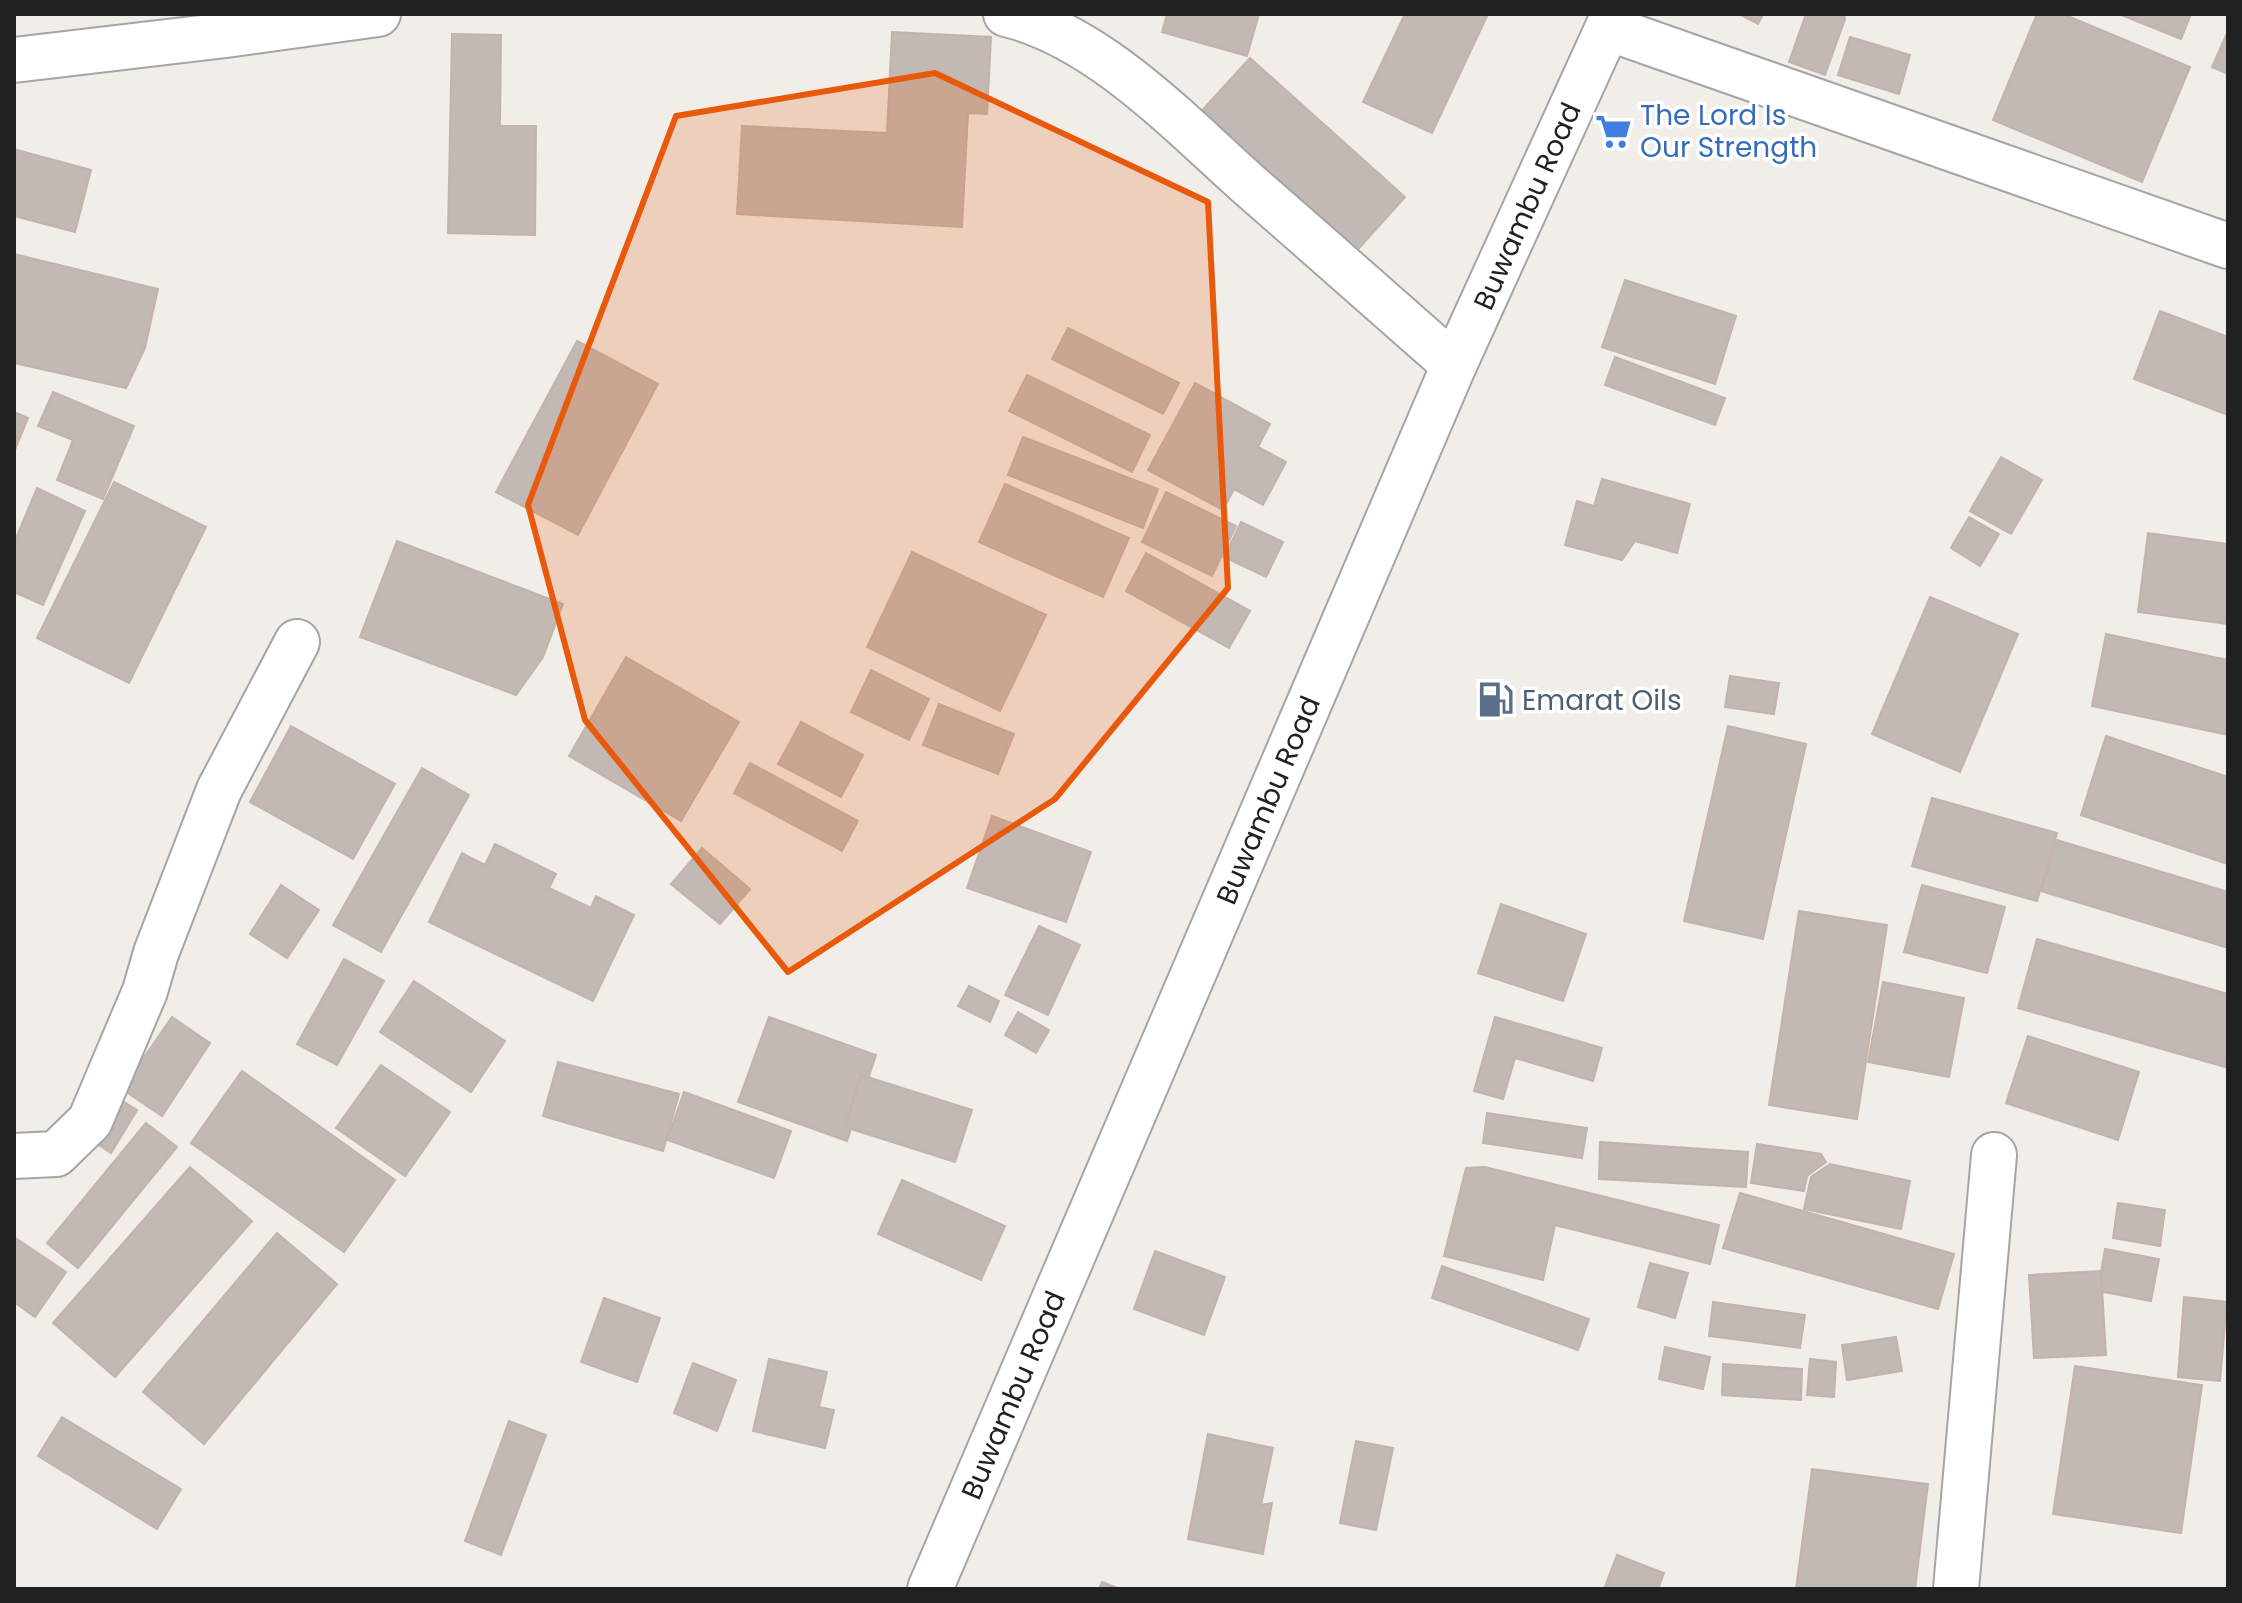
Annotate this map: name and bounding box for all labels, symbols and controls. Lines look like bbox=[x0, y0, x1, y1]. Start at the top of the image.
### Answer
street label: Buwambu Road bbox=[1464, 96, 1591, 316]
place label: The Lord Is Our Strength bbox=[1640, 96, 1817, 167]
supermarket icon: The Lord Is Our Strength bbox=[1595, 112, 1633, 150]
fuel station icon: Emarat Oils bbox=[1477, 681, 1515, 719]
place label: Emarat Oils bbox=[1522, 681, 1682, 720]
street label: Buwambu Road bbox=[1207, 690, 1330, 910]
street label: Buwambu Road bbox=[952, 1285, 1075, 1505]

